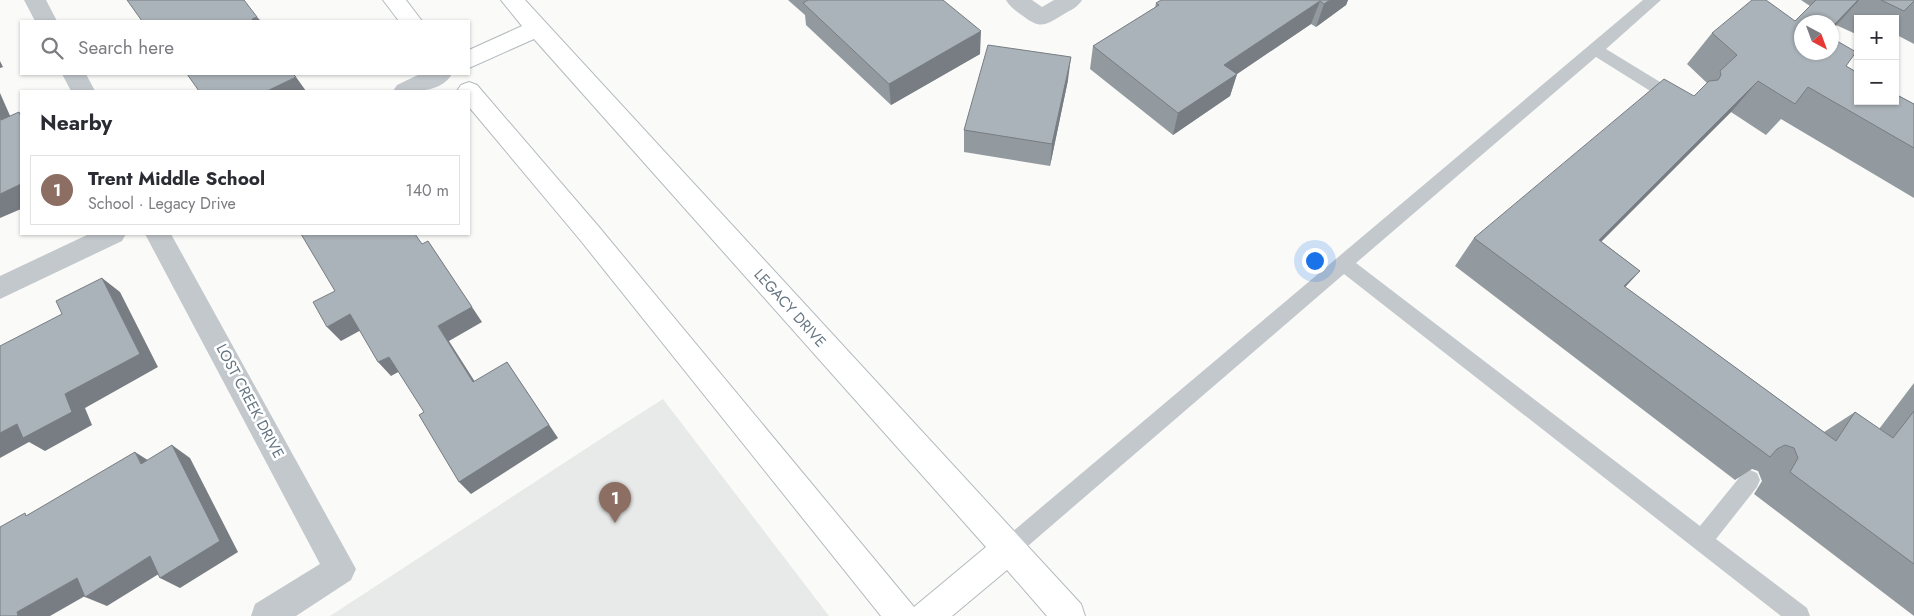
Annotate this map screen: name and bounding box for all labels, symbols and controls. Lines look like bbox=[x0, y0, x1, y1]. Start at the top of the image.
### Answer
north arrow bbox=[1794, 15, 1839, 60]
map controls bbox=[1854, 15, 1899, 105]
button: + bbox=[1854, 15, 1899, 60]
search box bbox=[20, 20, 470, 75]
icon: search bbox=[38, 34, 66, 62]
text: Search here bbox=[78, 34, 174, 61]
button: − bbox=[1854, 60, 1899, 105]
text: Nearby bbox=[40, 108, 112, 138]
text: Trent Middle School bbox=[88, 165, 265, 192]
text: 1 bbox=[53, 179, 61, 202]
text: 140 m bbox=[406, 179, 449, 202]
text: School · Legacy Drive bbox=[88, 192, 236, 215]
your location bbox=[1302, 248, 1328, 274]
street label: LEGACY DRIVE bbox=[749, 264, 831, 352]
street label: LOST CREEK DRIVE bbox=[211, 340, 289, 462]
pin: 1 bbox=[599, 482, 631, 523]

